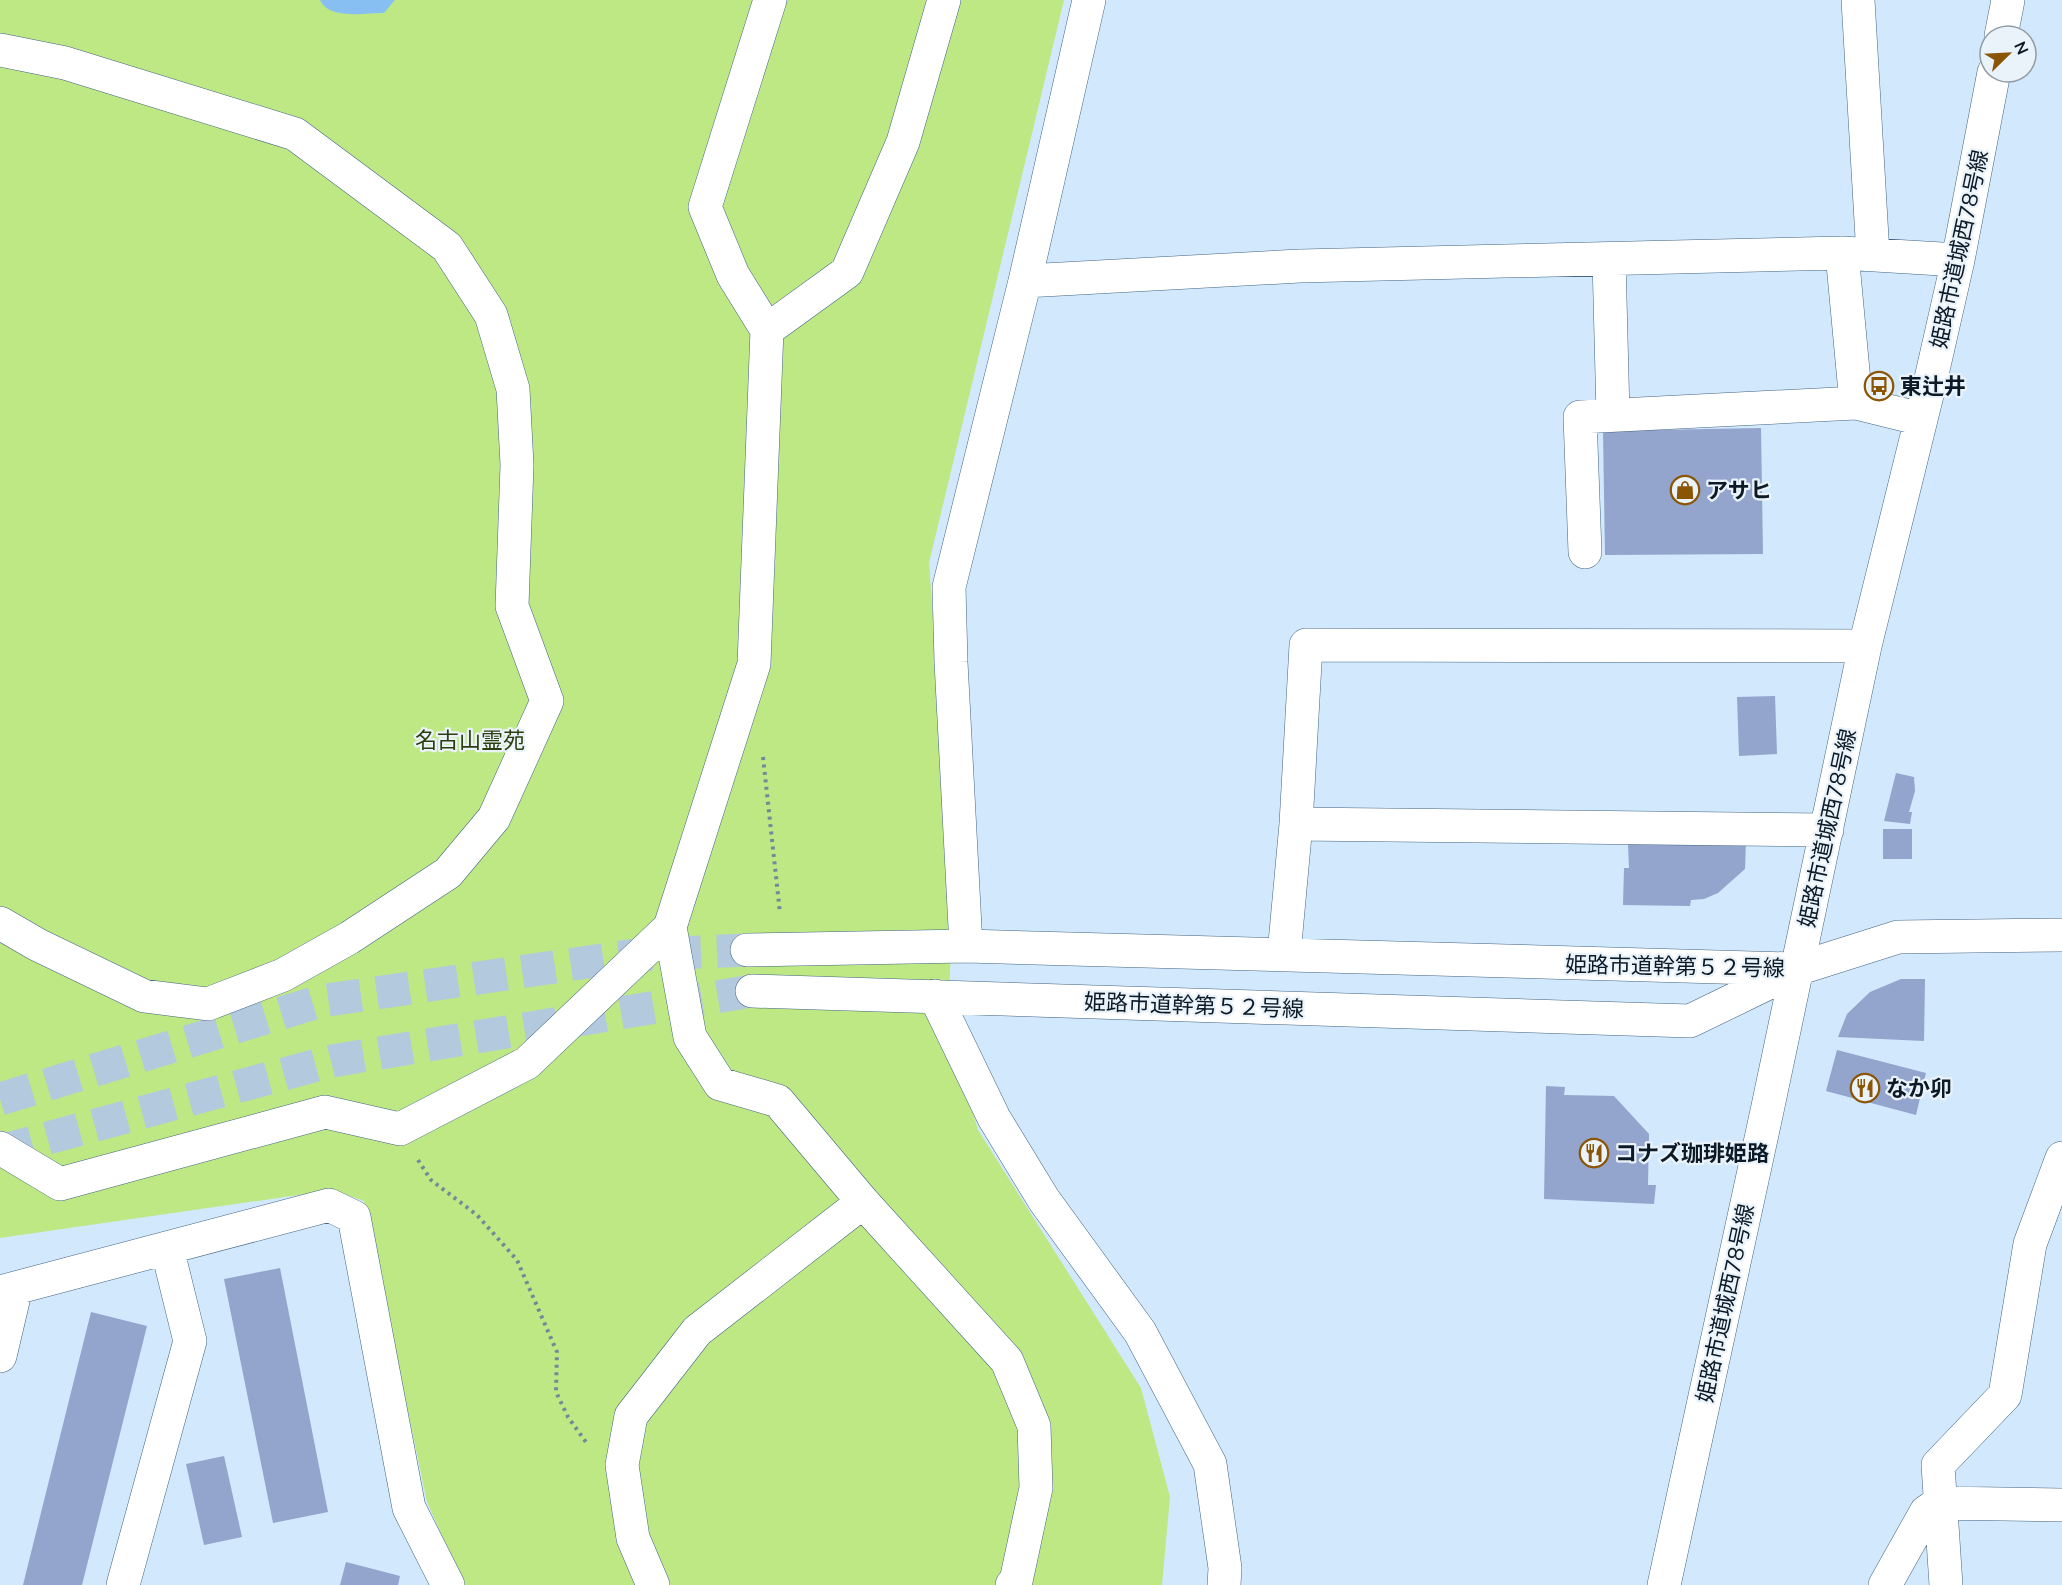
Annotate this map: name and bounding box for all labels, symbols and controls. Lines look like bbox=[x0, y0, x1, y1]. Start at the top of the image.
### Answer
north arrow bbox=[1978, 24, 2038, 84]
text: N bbox=[2010, 38, 2033, 57]
street label: 姫路市道城西78号線 bbox=[1924, 147, 1994, 351]
bus stop icon: 東辻井 bbox=[1863, 370, 1895, 402]
place label: 東辻井 bbox=[1900, 372, 1966, 400]
shop icon: アサヒ bbox=[1669, 474, 1701, 506]
place label: アサヒ bbox=[1706, 476, 1772, 504]
park label: 名古山霊苑 bbox=[415, 726, 525, 754]
street label: 姫路市道城西78号線 bbox=[1792, 726, 1862, 930]
street label: 姫路市道幹第５２号線 bbox=[1565, 950, 1785, 982]
street label: 姫路市道幹第５２号線 bbox=[1084, 987, 1304, 1023]
restaurant icon: なか卯 bbox=[1849, 1072, 1881, 1104]
place label: なか卯 bbox=[1886, 1074, 1952, 1102]
restaurant icon: コナズ珈琲姫路 bbox=[1578, 1137, 1610, 1169]
place label: コナズ珈琲姫路 bbox=[1615, 1139, 1769, 1167]
street label: 姫路市道城西78号線 bbox=[1690, 1201, 1760, 1405]

